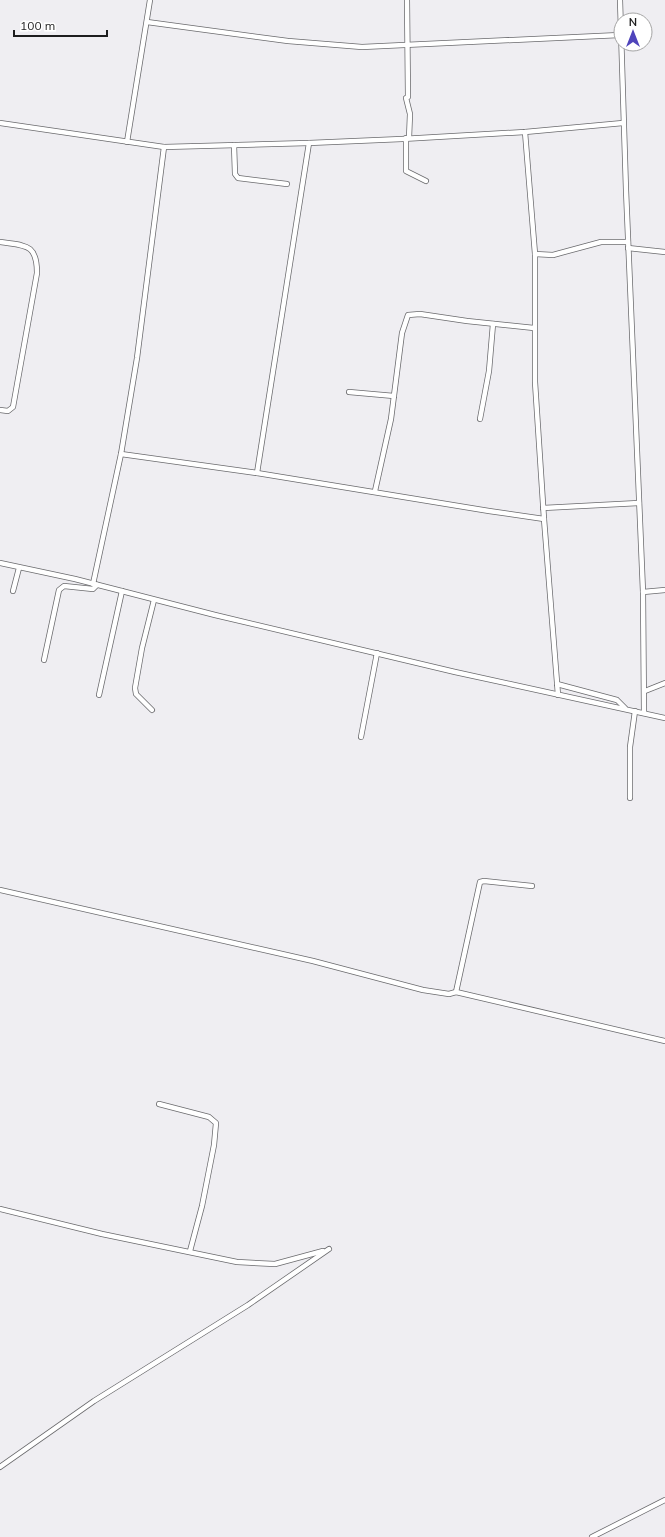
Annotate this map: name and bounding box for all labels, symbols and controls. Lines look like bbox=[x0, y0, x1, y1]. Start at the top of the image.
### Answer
scale bar bbox=[14, 12, 107, 38]
north arrow bbox=[613, 12, 653, 52]
text: N bbox=[629, 15, 637, 29]
text: 100 m bbox=[20, 18, 55, 33]

